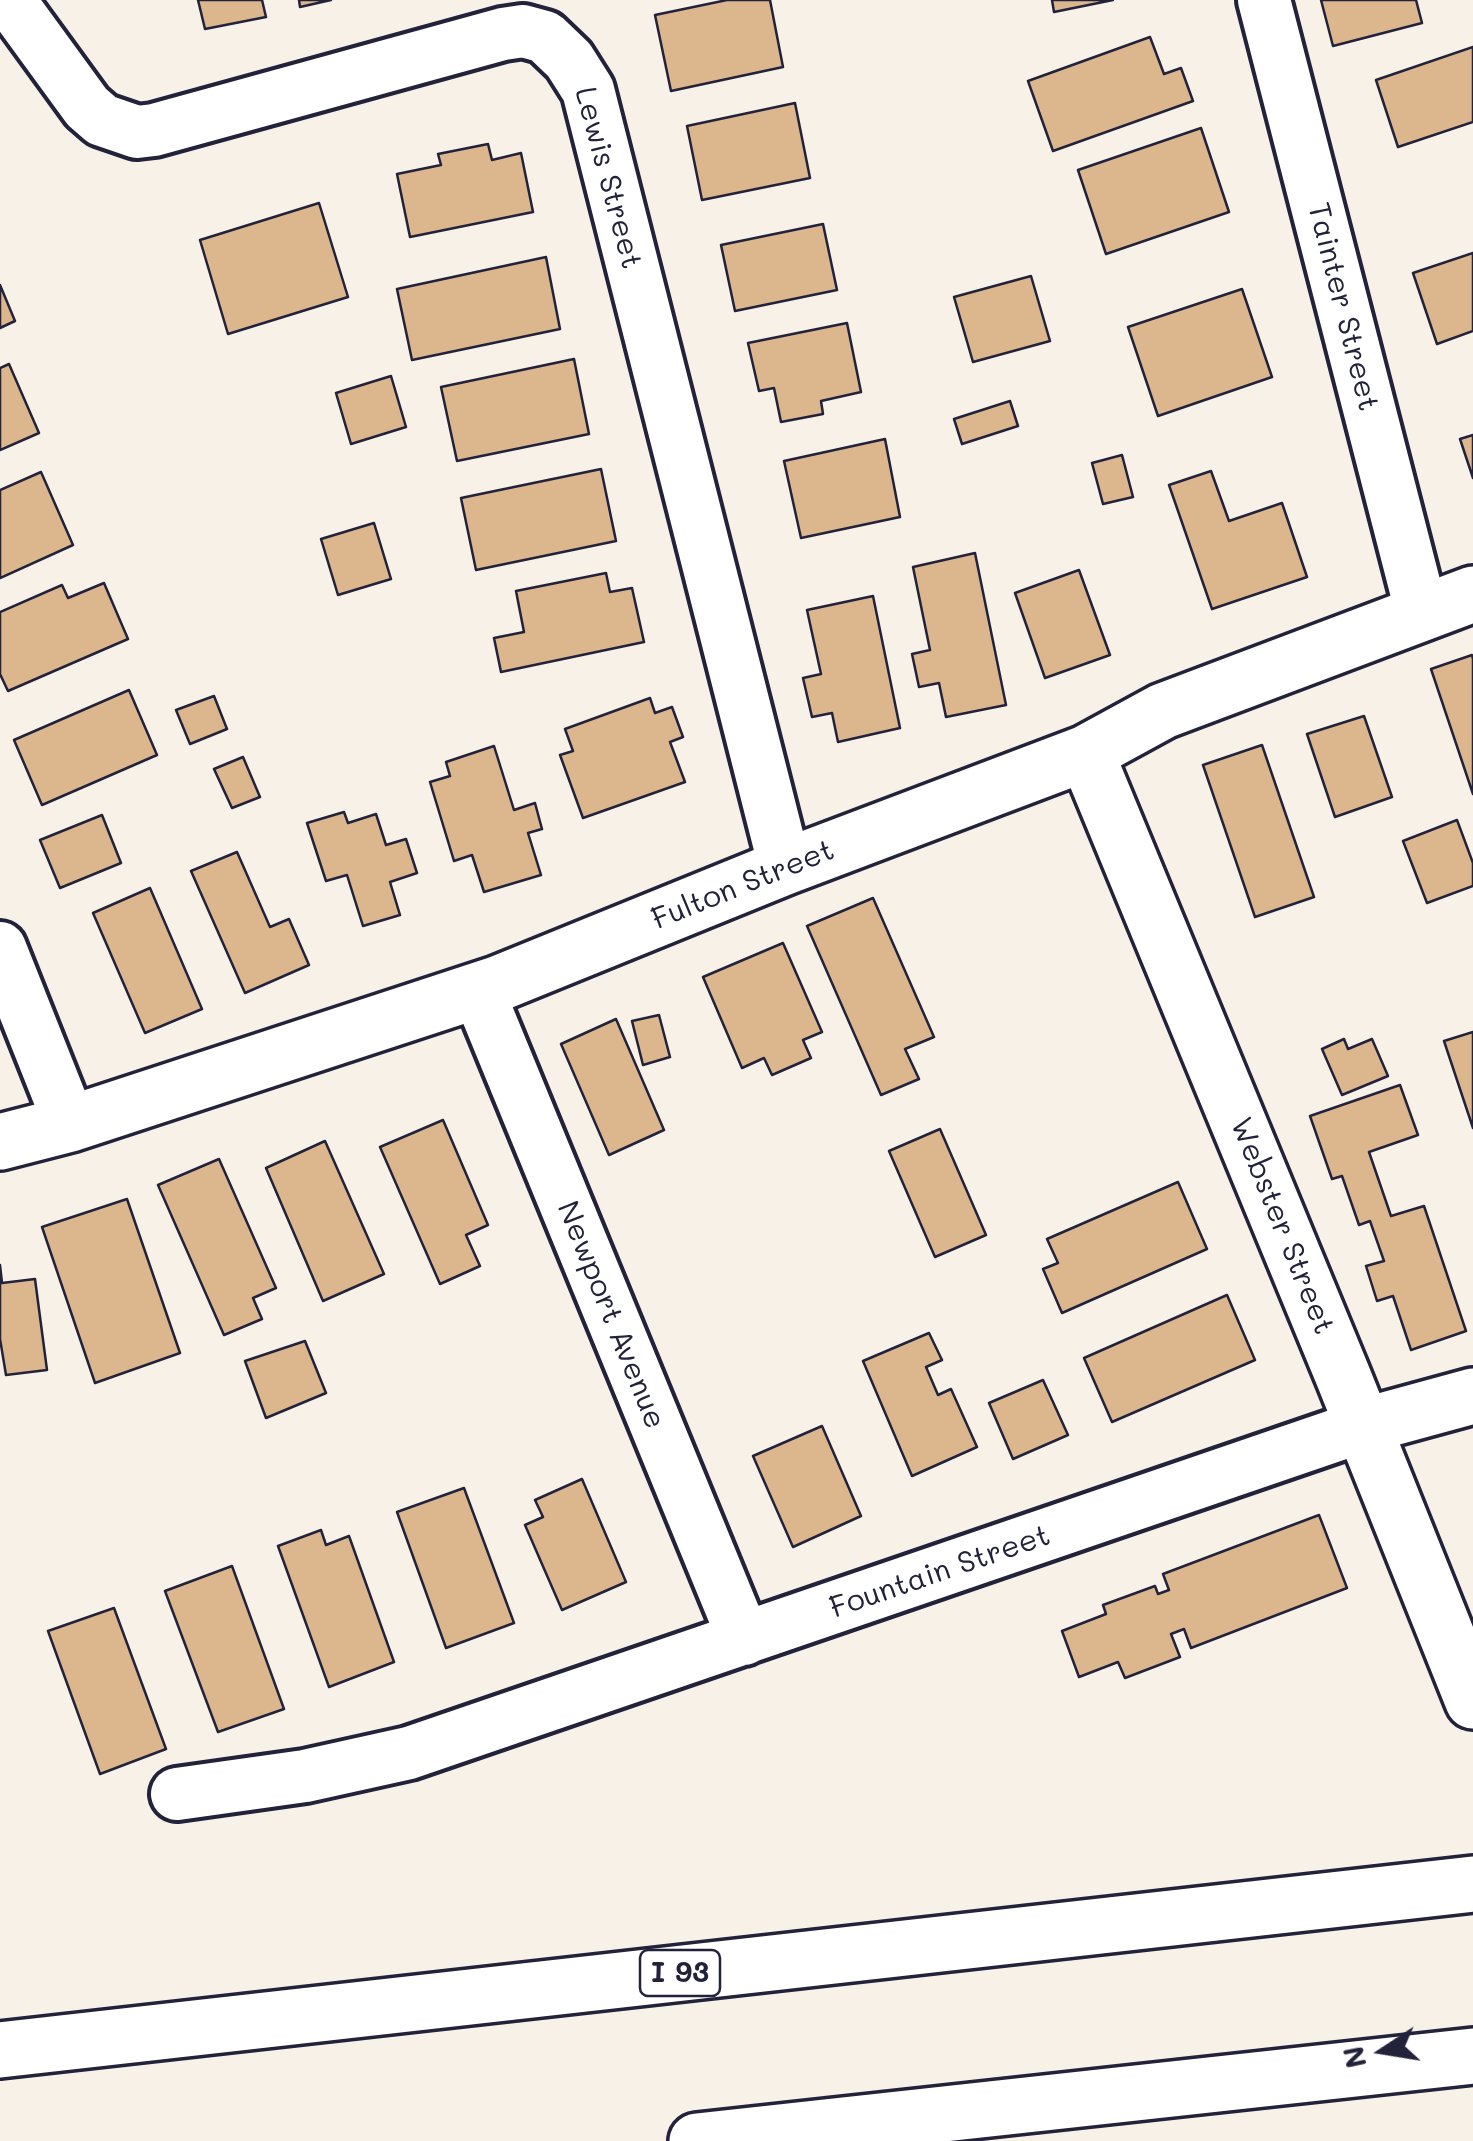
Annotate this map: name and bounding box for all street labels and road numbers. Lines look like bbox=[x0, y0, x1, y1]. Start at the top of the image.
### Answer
street label: Lewis Street bbox=[566, 83, 650, 273]
street label: Tainter Street bbox=[1300, 199, 1386, 415]
street label: Fulton Street bbox=[647, 832, 839, 938]
street label: Webster Street bbox=[1222, 1112, 1342, 1340]
street label: Newport Avenue bbox=[549, 1196, 673, 1434]
street label: Fountain Street bbox=[825, 1517, 1055, 1627]
road number: I 93 bbox=[640, 1950, 720, 1996]

